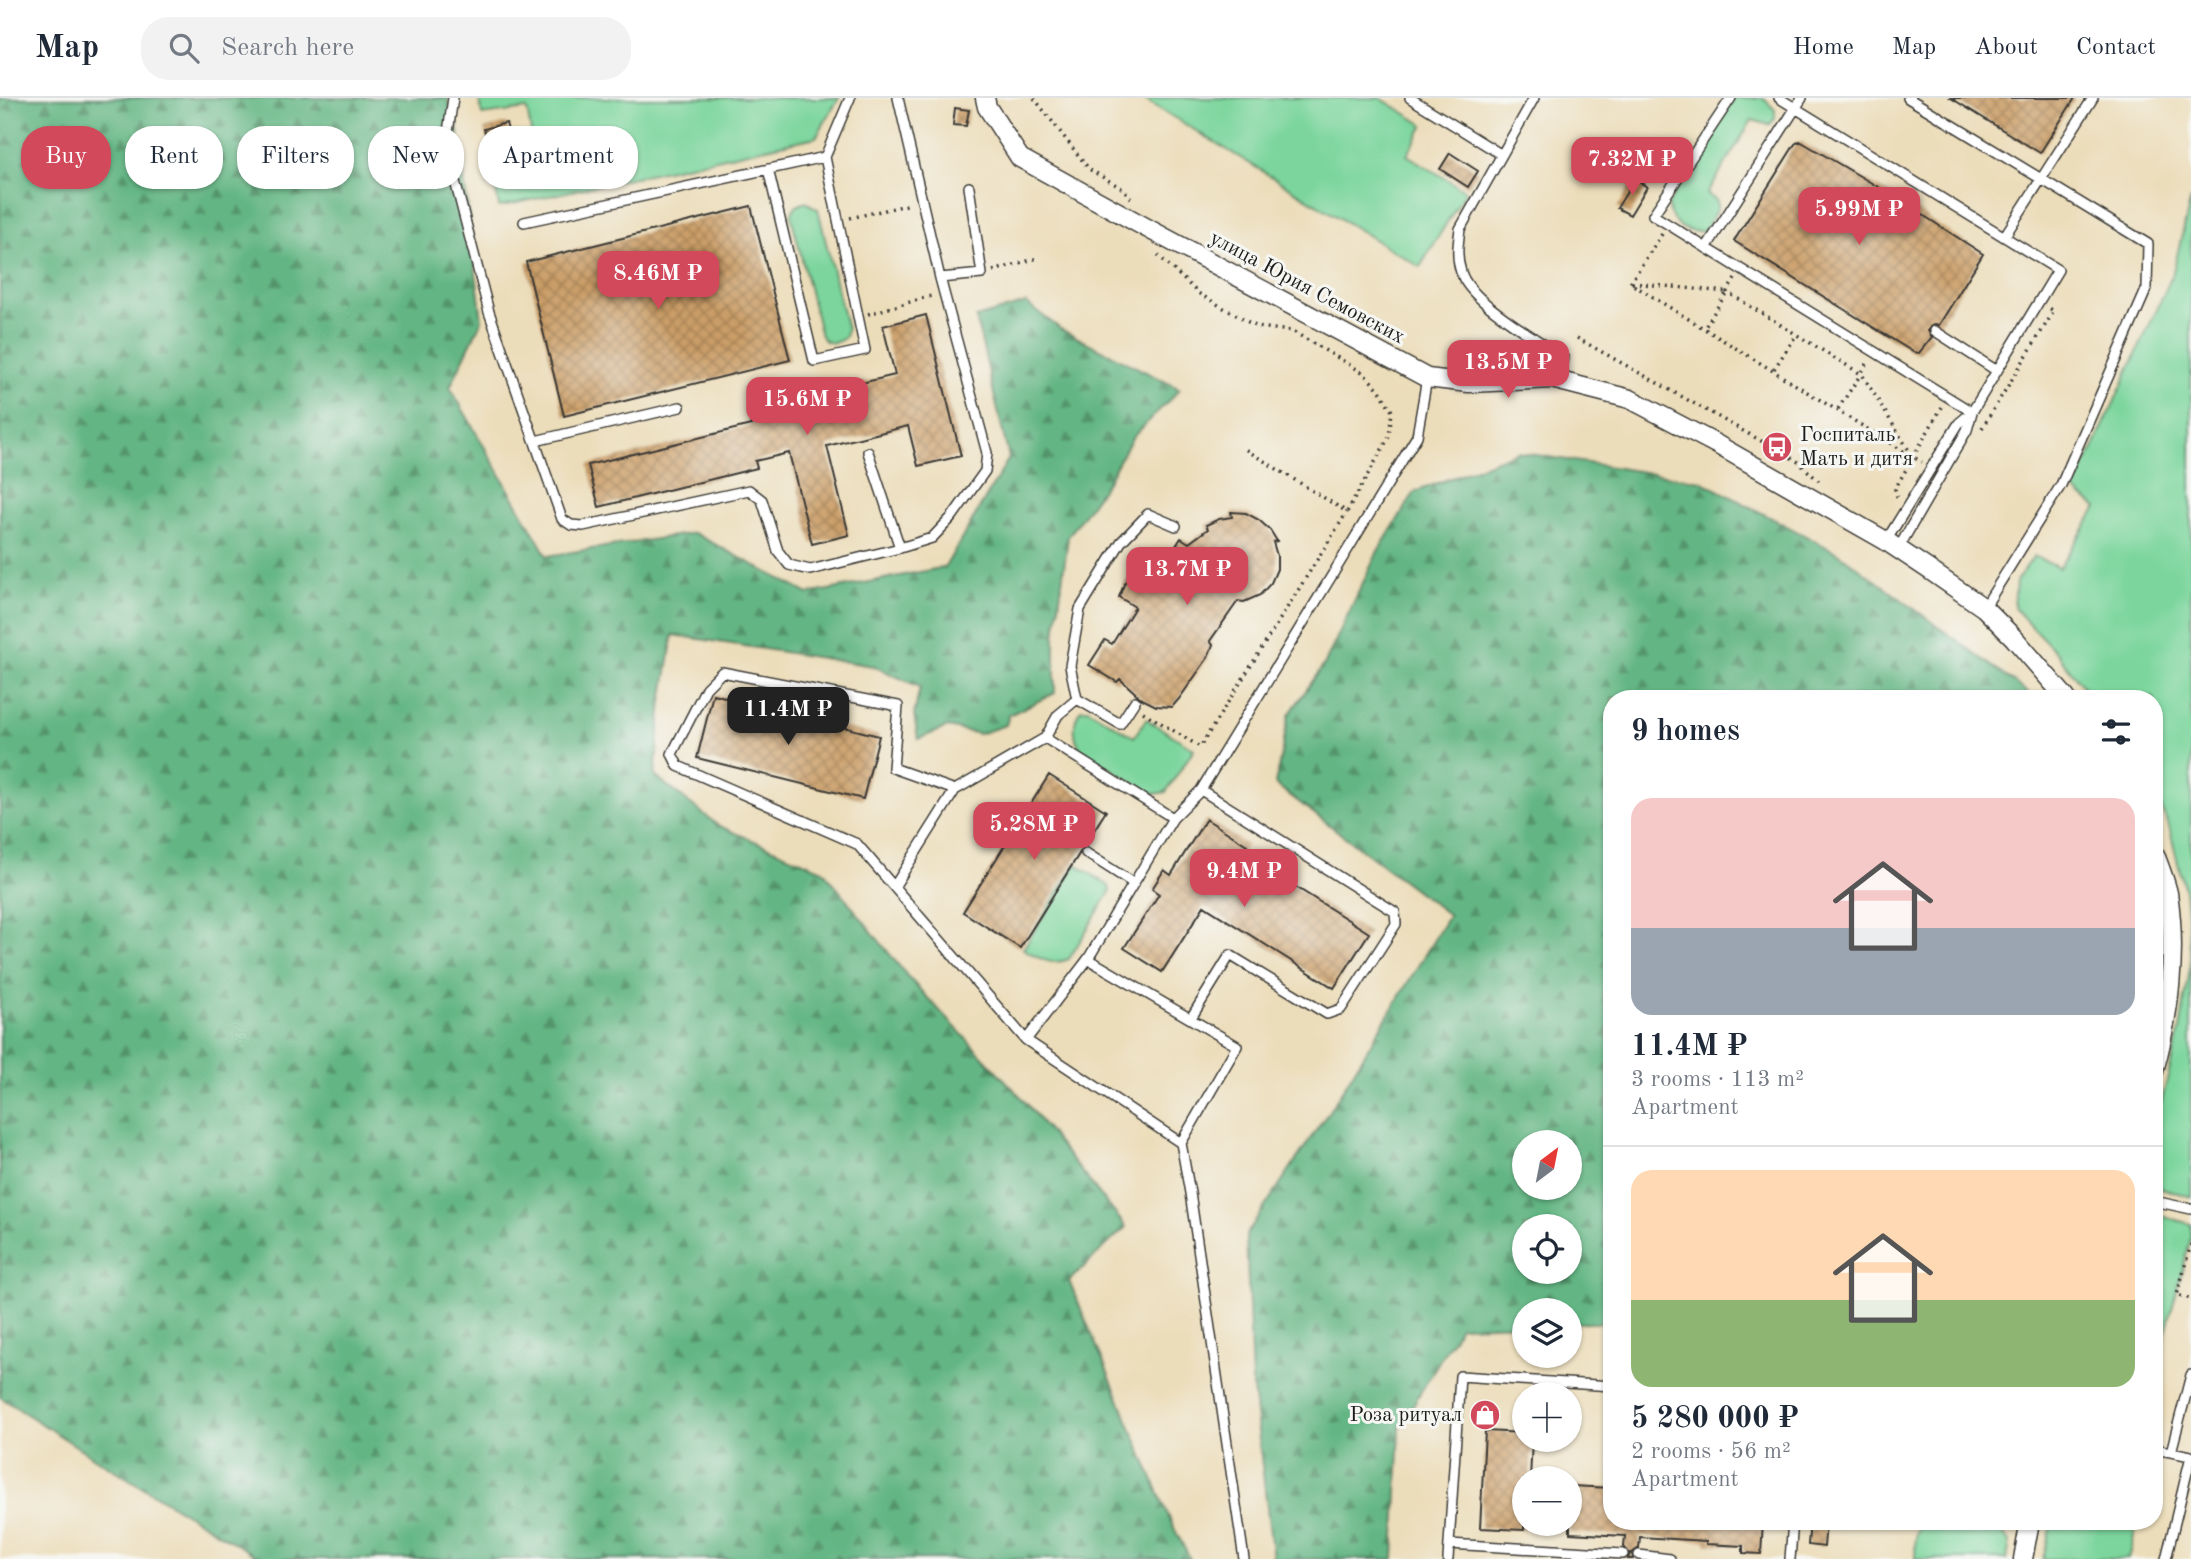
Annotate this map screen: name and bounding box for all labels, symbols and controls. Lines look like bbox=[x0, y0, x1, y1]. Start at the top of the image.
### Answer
search box bbox=[141, 17, 631, 80]
icon: search bbox=[165, 29, 203, 67]
text: Map bbox=[35, 32, 99, 65]
text: Search here bbox=[221, 35, 354, 61]
text: Home bbox=[1793, 36, 1854, 60]
text: Map bbox=[1892, 36, 1936, 60]
text: About bbox=[1974, 36, 2038, 60]
text: Contact bbox=[2076, 36, 2156, 60]
chip: Buy bbox=[21, 126, 111, 189]
chip: Rent bbox=[125, 126, 223, 189]
chip: Filters bbox=[237, 126, 354, 189]
chip: New bbox=[368, 126, 464, 189]
chip: Apartment bbox=[478, 126, 638, 189]
pin: 7.32M ₽ bbox=[1567, 138, 1697, 197]
text: 7.32M ₽ bbox=[1587, 148, 1677, 171]
pin: 5.99M ₽ bbox=[1794, 188, 1924, 247]
text: 5.99M ₽ bbox=[1814, 198, 1904, 221]
street label: улица Юрия Семовских bbox=[1206, 228, 1408, 348]
pin: 8.46M ₽ bbox=[593, 252, 723, 311]
text: 8.46M ₽ bbox=[613, 262, 703, 285]
pin: 13.5M ₽ bbox=[1443, 341, 1573, 400]
text: 13.5M ₽ bbox=[1463, 351, 1553, 374]
pin: 15.6M ₽ bbox=[742, 378, 872, 437]
text: 15.6M ₽ bbox=[762, 388, 852, 411]
place label: Госпиталь Мать и дитя bbox=[1800, 425, 1913, 470]
bus stop icon: Госпиталь Мать и дитя bbox=[1760, 430, 1794, 464]
pin: 13.7M ₽ bbox=[1122, 547, 1252, 607]
text: 13.7M ₽ bbox=[1142, 558, 1232, 581]
pin: 11.4M ₽ bbox=[723, 688, 853, 747]
text: 11.4M ₽ bbox=[743, 698, 833, 721]
icon: filters bbox=[2097, 713, 2135, 751]
text: 9 homes bbox=[1631, 717, 1740, 747]
pin: 5.28M ₽ bbox=[969, 802, 1099, 862]
text: 5.28M ₽ bbox=[989, 813, 1079, 836]
icon: home bbox=[1820, 843, 1946, 969]
pin: 9.4M ₽ bbox=[1187, 850, 1301, 909]
text: 9.4M ₽ bbox=[1206, 860, 1282, 883]
text: 11.4M ₽ bbox=[1631, 1032, 1748, 1062]
text: 3 rooms · 113 m² bbox=[1631, 1068, 1804, 1091]
text: Apartment bbox=[1631, 1096, 1739, 1119]
north arrow bbox=[1512, 1130, 1582, 1200]
map controls bbox=[1512, 1130, 1582, 1536]
button: locate bbox=[1512, 1214, 1582, 1284]
icon: home bbox=[1820, 1215, 1946, 1341]
button: layers bbox=[1512, 1298, 1582, 1368]
button: + bbox=[1512, 1382, 1582, 1452]
shop icon: Роза ритуал bbox=[1468, 1398, 1502, 1432]
text: 5 280 000 ₽ bbox=[1631, 1404, 1799, 1434]
place label: Роза ритуал bbox=[1350, 1405, 1462, 1426]
text: 2 rooms · 56 m² bbox=[1631, 1440, 1791, 1463]
button: − bbox=[1512, 1466, 1582, 1536]
text: Apartment bbox=[1631, 1468, 1739, 1491]

